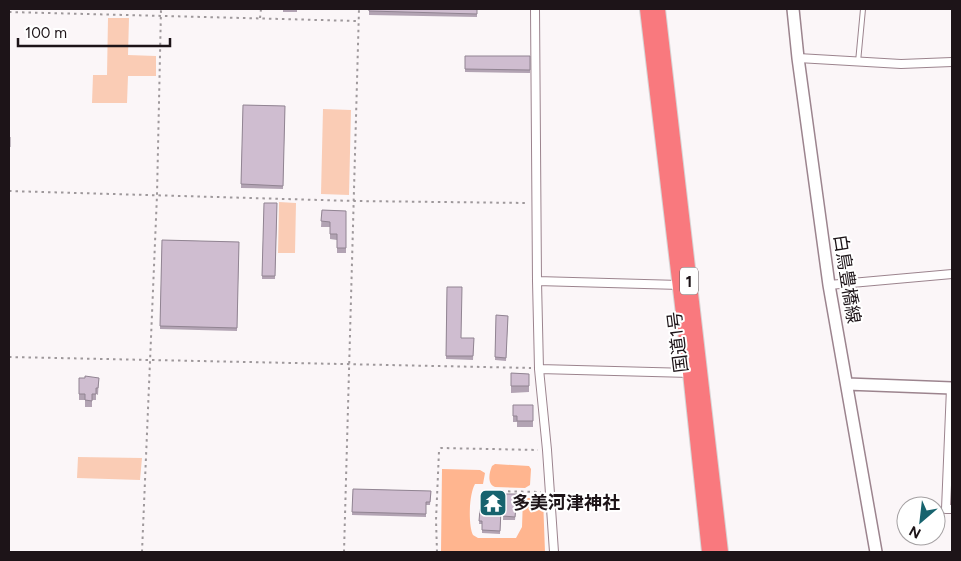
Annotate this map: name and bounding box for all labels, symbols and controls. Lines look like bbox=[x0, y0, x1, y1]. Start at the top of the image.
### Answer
scale bar bbox=[18, 15, 170, 47]
text: 100 m bbox=[25, 24, 67, 42]
street label: 白鳥豊橋線 bbox=[829, 233, 865, 325]
road number: 1 bbox=[680, 268, 698, 294]
street label: 国道1号 bbox=[663, 310, 693, 374]
temple icon: 多美河津神社 bbox=[478, 488, 508, 518]
place label: 多美河津神社 bbox=[512, 492, 620, 514]
north arrow bbox=[896, 496, 946, 546]
text: N bbox=[906, 522, 924, 542]

